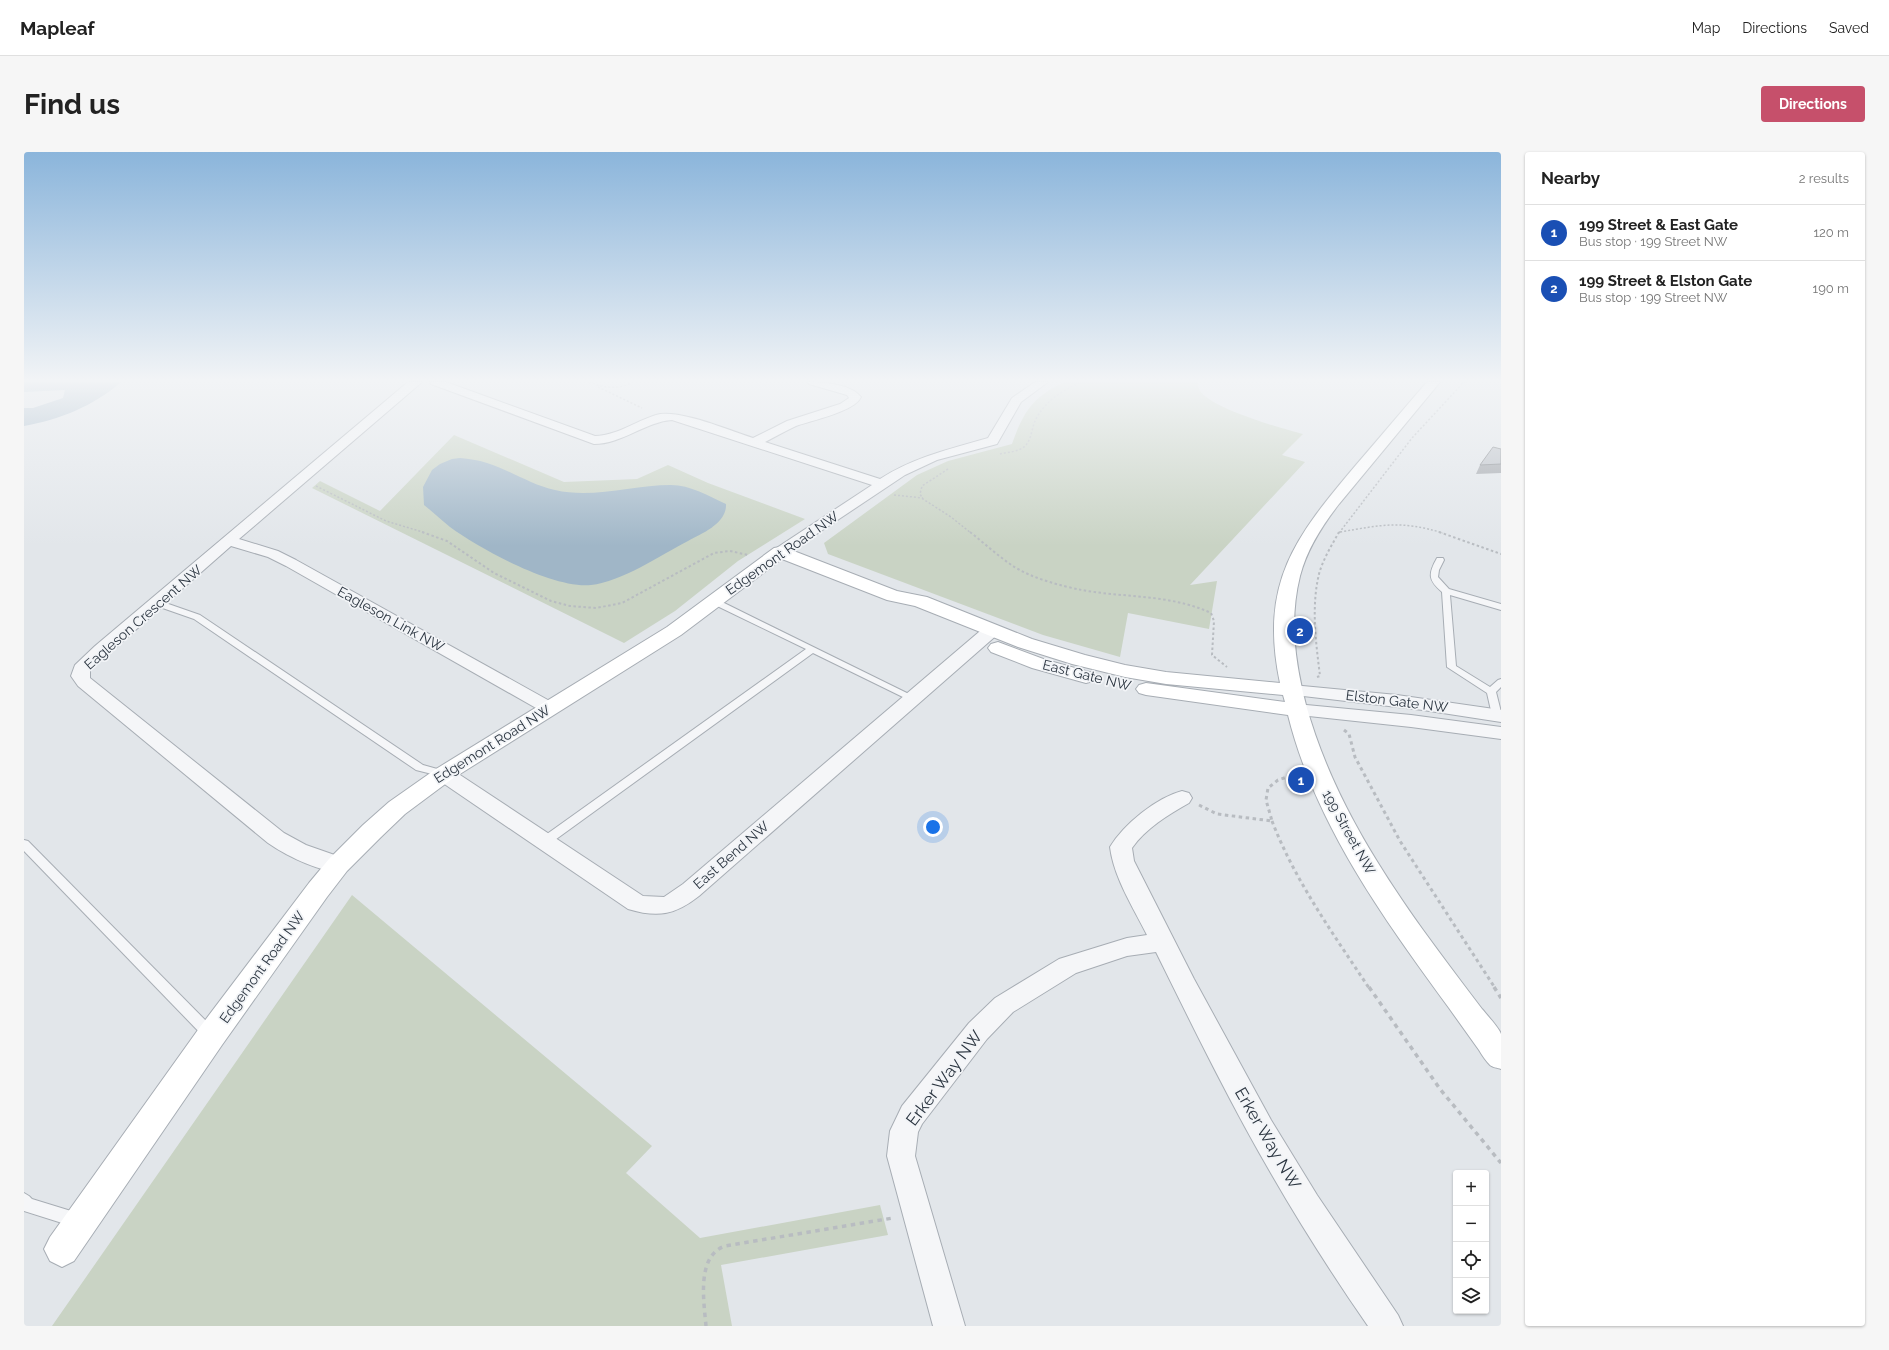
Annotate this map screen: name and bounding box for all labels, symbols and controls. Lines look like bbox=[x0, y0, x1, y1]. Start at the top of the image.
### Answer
text: Mapleaf bbox=[20, 17, 95, 39]
text: Map bbox=[1692, 20, 1720, 36]
text: Directions bbox=[1742, 20, 1807, 36]
text: Saved bbox=[1829, 20, 1869, 36]
button: Directions bbox=[1761, 86, 1865, 122]
text: Find us bbox=[24, 88, 120, 121]
text: Nearby bbox=[1541, 168, 1600, 188]
text: 2 results bbox=[1799, 171, 1849, 186]
text: 199 Street & East Gate bbox=[1579, 216, 1738, 234]
text: 1 bbox=[1551, 225, 1557, 240]
text: 120 m bbox=[1813, 225, 1849, 240]
text: Bus stop · 199 Street NW bbox=[1579, 234, 1727, 249]
text: 199 Street & Elston Gate bbox=[1579, 272, 1752, 290]
text: 2 bbox=[1550, 281, 1558, 296]
text: 190 m bbox=[1813, 281, 1849, 296]
text: Bus stop · 199 Street NW bbox=[1579, 290, 1727, 305]
street label: Edgemont Road NW bbox=[723, 508, 842, 598]
street label: Eagleson Crescent NW bbox=[81, 561, 205, 672]
street label: Eagleson Link NW bbox=[335, 583, 447, 655]
pin: 2 bbox=[1287, 616, 1313, 646]
street label: East Gate NW bbox=[1041, 656, 1133, 694]
street label: Elston Gate NW bbox=[1345, 687, 1450, 715]
street label: Edgemont Road NW bbox=[431, 702, 553, 786]
pin: 1 bbox=[1288, 765, 1314, 795]
street label: 199 Street NW bbox=[1319, 787, 1379, 877]
your location bbox=[923, 817, 943, 837]
street label: East Bend NW bbox=[690, 818, 772, 892]
street label: Edgemont Road NW bbox=[216, 908, 308, 1026]
street label: Erker Way NW bbox=[902, 1026, 986, 1130]
street label: Erker Way NW bbox=[1231, 1084, 1305, 1193]
map controls bbox=[1453, 1170, 1489, 1314]
button: + bbox=[1453, 1170, 1489, 1206]
button: − bbox=[1453, 1206, 1489, 1242]
button: locate bbox=[1453, 1242, 1489, 1278]
button: layers bbox=[1453, 1278, 1489, 1314]

